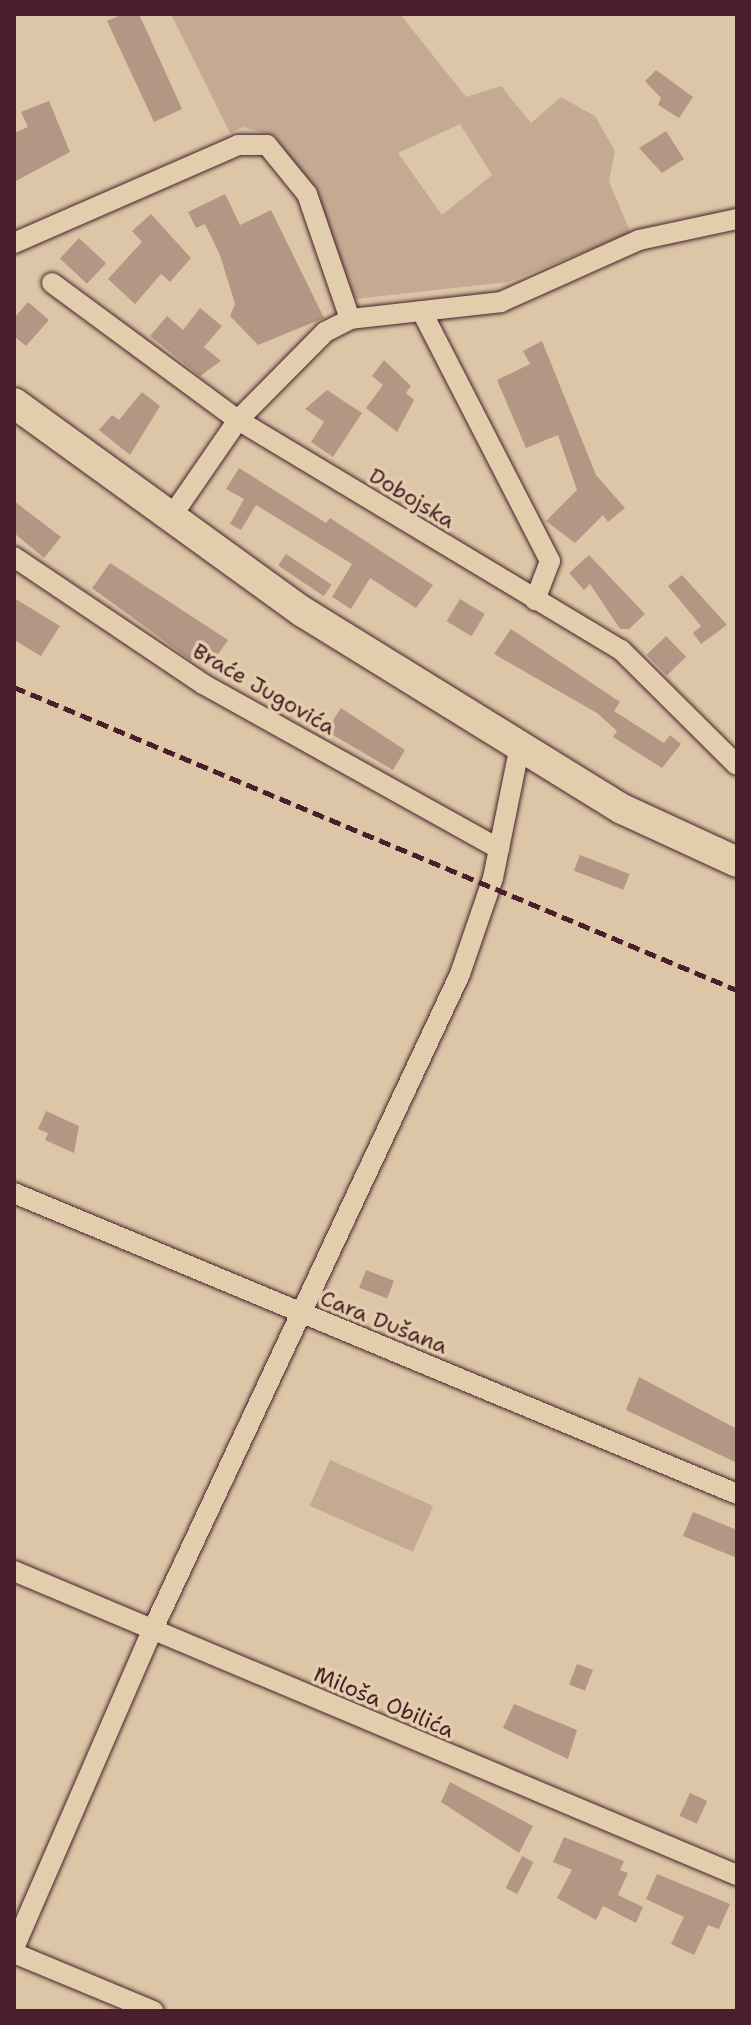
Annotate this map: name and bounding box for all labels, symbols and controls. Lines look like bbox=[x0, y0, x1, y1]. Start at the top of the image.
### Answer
street label: Dobojska bbox=[364, 462, 460, 534]
street label: Braće Jugovića bbox=[188, 638, 340, 740]
street label: Cara Dušana bbox=[316, 1284, 452, 1360]
street label: Miloša Obilića bbox=[310, 1661, 458, 1743]

